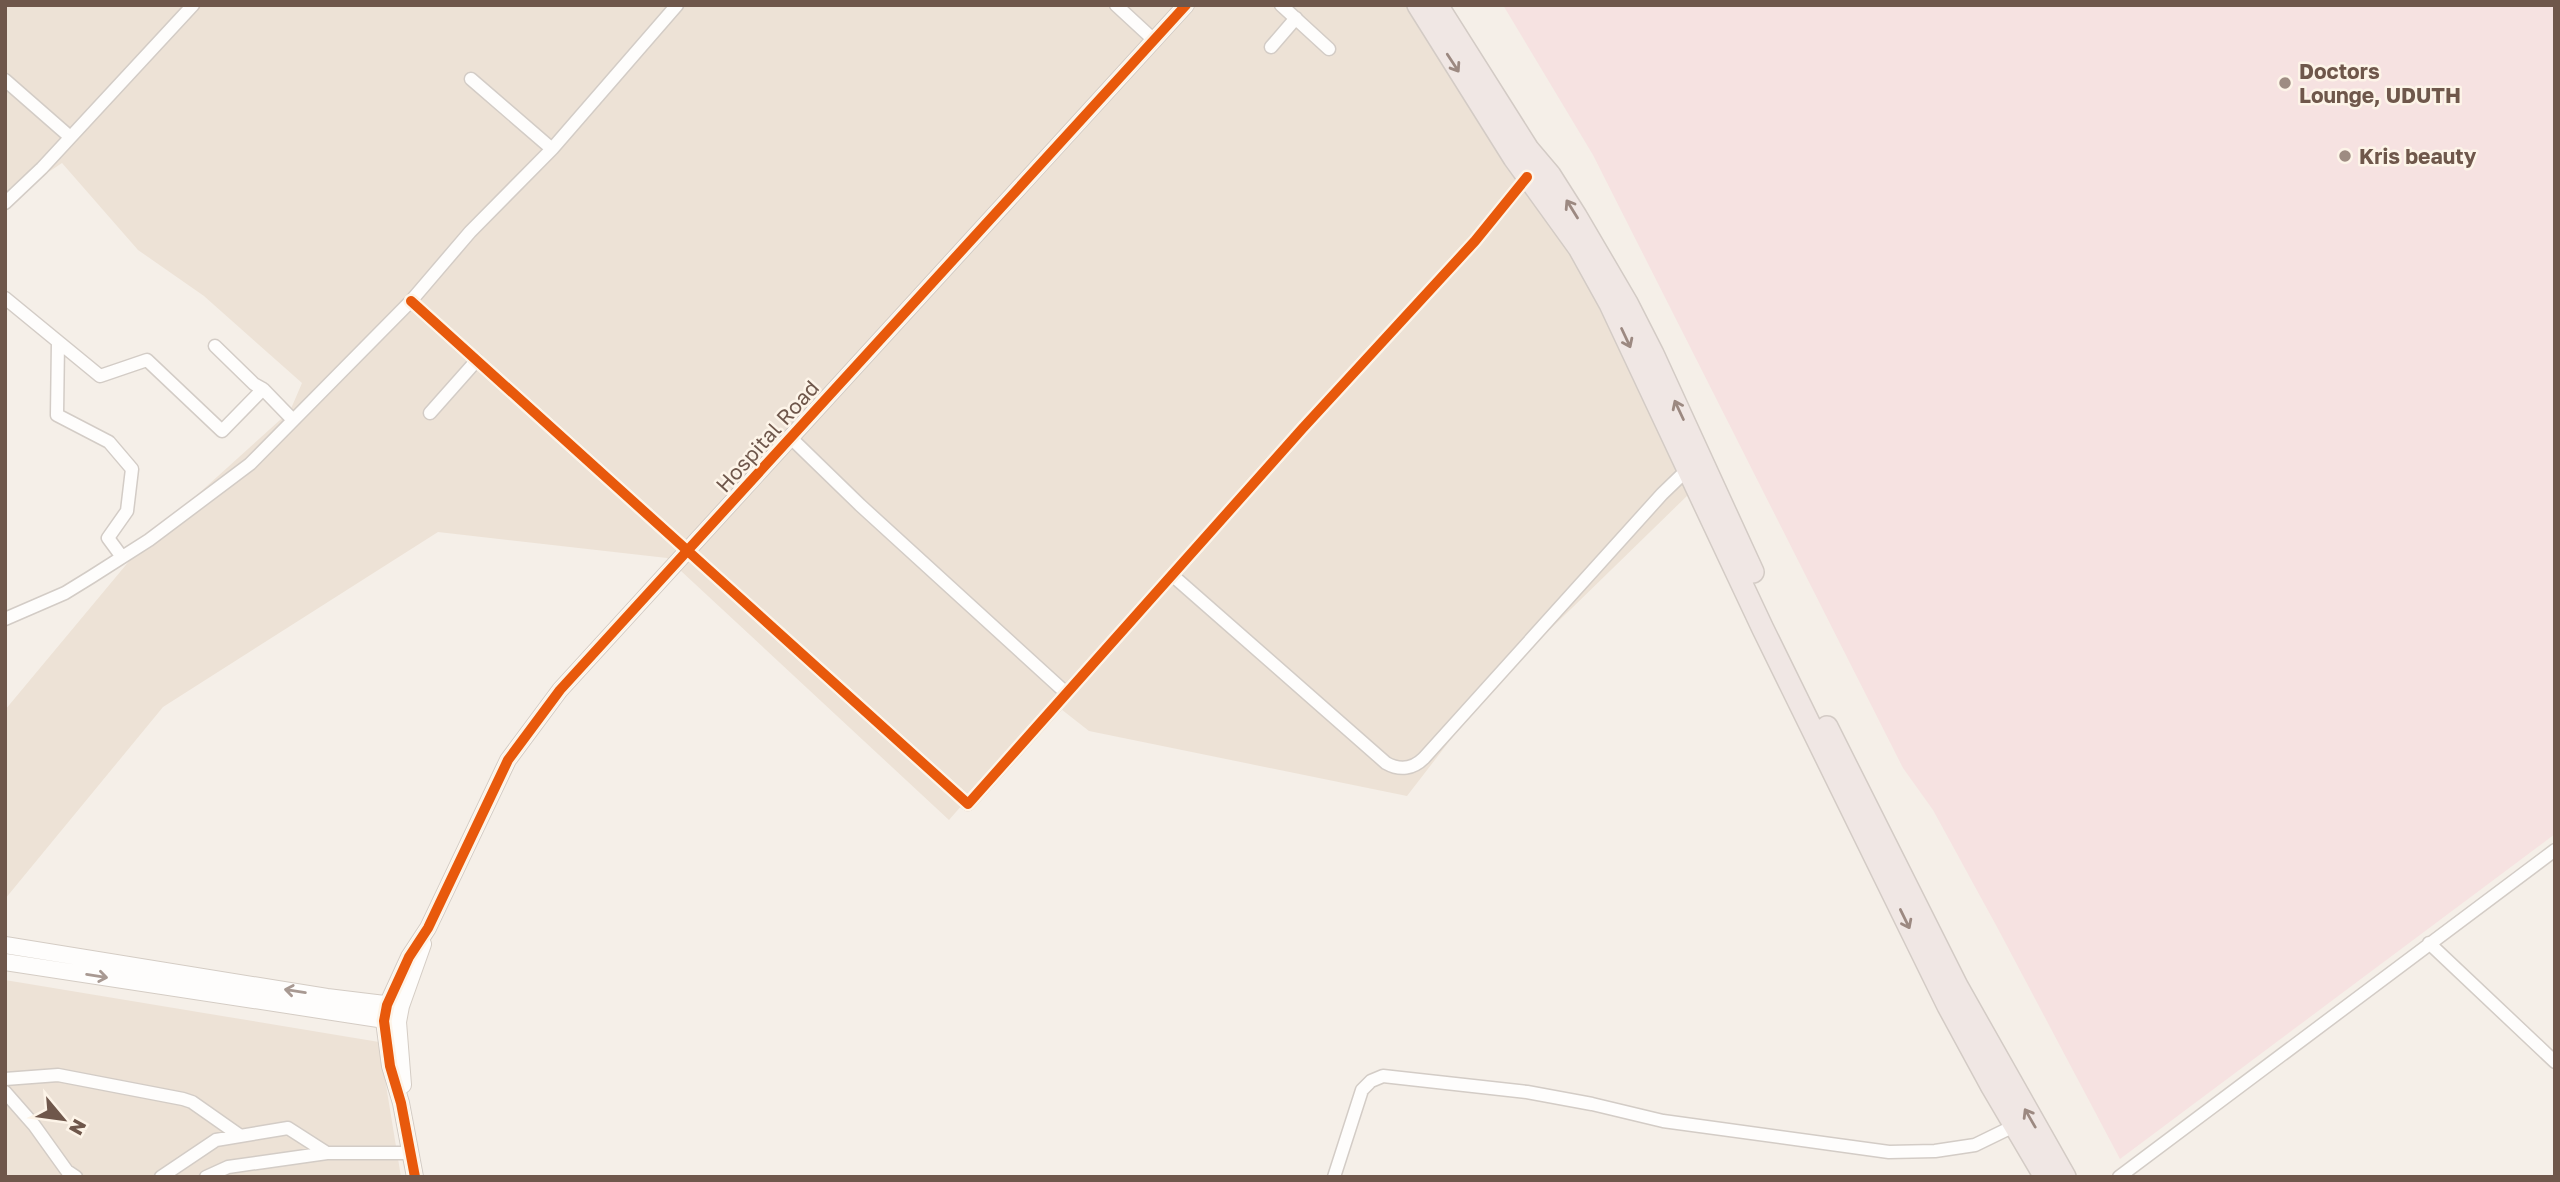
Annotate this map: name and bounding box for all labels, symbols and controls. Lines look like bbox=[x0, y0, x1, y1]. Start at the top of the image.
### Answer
one-way arrow bbox=[1447, 53, 1461, 73]
place label: Doctors Lounge, UDUTH bbox=[2299, 58, 2461, 108]
marker: Doctors Lounge, UDUTH bbox=[2277, 75, 2293, 91]
place label: Kris beauty bbox=[2359, 143, 2477, 169]
marker: Kris beauty bbox=[2337, 148, 2353, 164]
one-way arrow bbox=[1564, 200, 1579, 219]
one-way arrow bbox=[1620, 327, 1634, 348]
street label: Hospital Road bbox=[710, 375, 824, 497]
one-way arrow bbox=[1672, 400, 1685, 421]
one-way arrow bbox=[1898, 908, 1912, 929]
one-way arrow bbox=[85, 970, 108, 983]
one-way arrow bbox=[284, 984, 307, 997]
north arrow bbox=[28, 1084, 98, 1154]
one-way arrow bbox=[2023, 1108, 2036, 1129]
text: N bbox=[65, 1116, 92, 1139]

